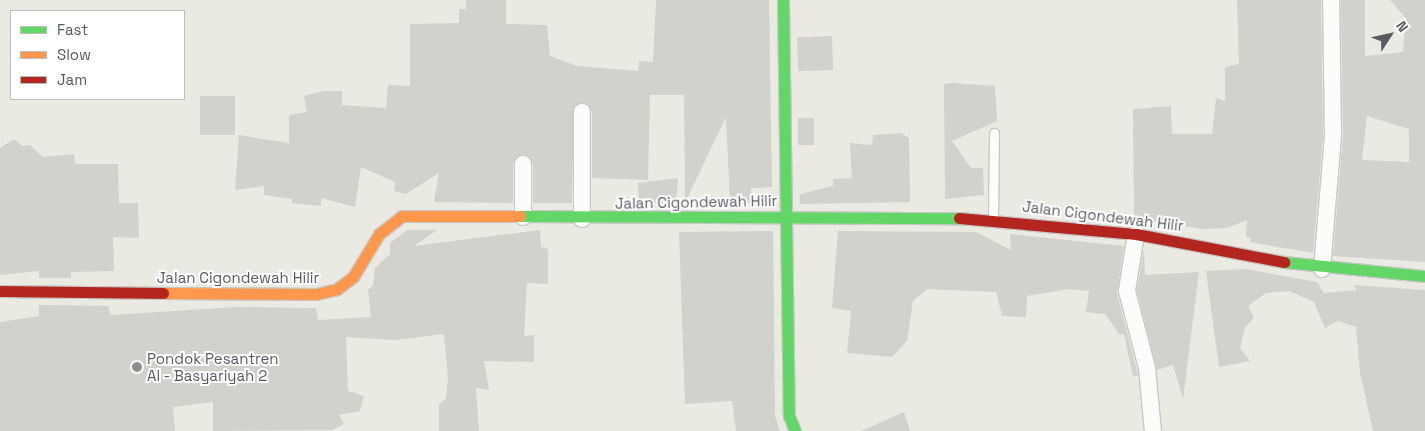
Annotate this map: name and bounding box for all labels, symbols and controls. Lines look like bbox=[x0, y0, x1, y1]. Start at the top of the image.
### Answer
legend bbox=[10, 10, 185, 100]
north arrow bbox=[1365, 10, 1415, 60]
text: N bbox=[1392, 17, 1412, 35]
text: Fast bbox=[57, 20, 88, 39]
text: Slow bbox=[57, 45, 91, 64]
text: Jam bbox=[57, 70, 87, 89]
street label: Jalan Cigondewah Hilir bbox=[615, 192, 777, 212]
street label: Jalan Cigondewah Hilir bbox=[1021, 197, 1185, 235]
street label: Jalan Cigondewah Hilir bbox=[157, 269, 319, 287]
place label: Pondok Pesantren Al - Basyariyah 2 bbox=[147, 349, 279, 384]
marker: Pondok Pesantren Al - Basyariyah 2 bbox=[131, 361, 143, 373]

